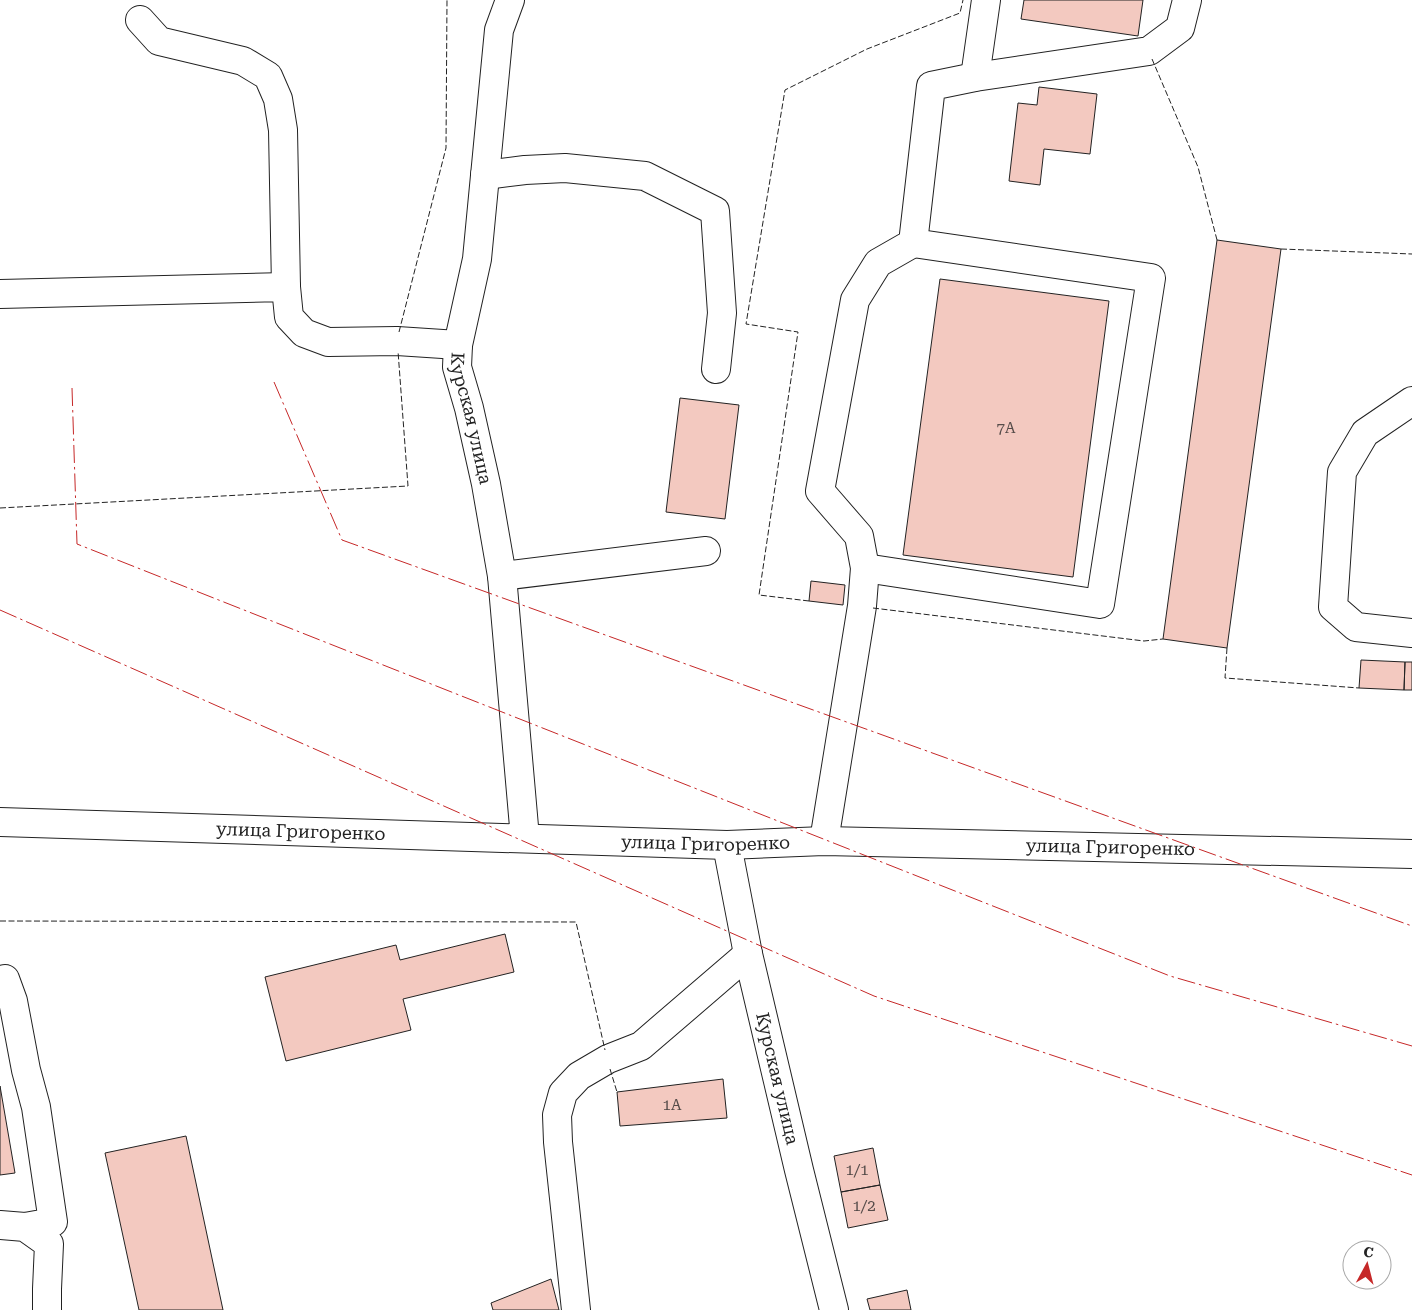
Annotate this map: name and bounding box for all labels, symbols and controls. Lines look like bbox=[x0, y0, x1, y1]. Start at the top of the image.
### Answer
street label: Курская улица bbox=[447, 352, 497, 486]
house number: 7А bbox=[997, 419, 1016, 437]
street label: улица Григоренко bbox=[216, 818, 386, 844]
street label: улица Григоренко bbox=[621, 831, 791, 855]
street label: улица Григоренко bbox=[1026, 834, 1195, 859]
street label: Курская улица bbox=[752, 1010, 804, 1147]
house number: 1А bbox=[663, 1096, 682, 1114]
house number: 1/1 bbox=[845, 1161, 869, 1179]
house number: 1/2 bbox=[852, 1197, 876, 1215]
north arrow bbox=[1342, 1240, 1392, 1290]
text: С bbox=[1363, 1244, 1375, 1261]

